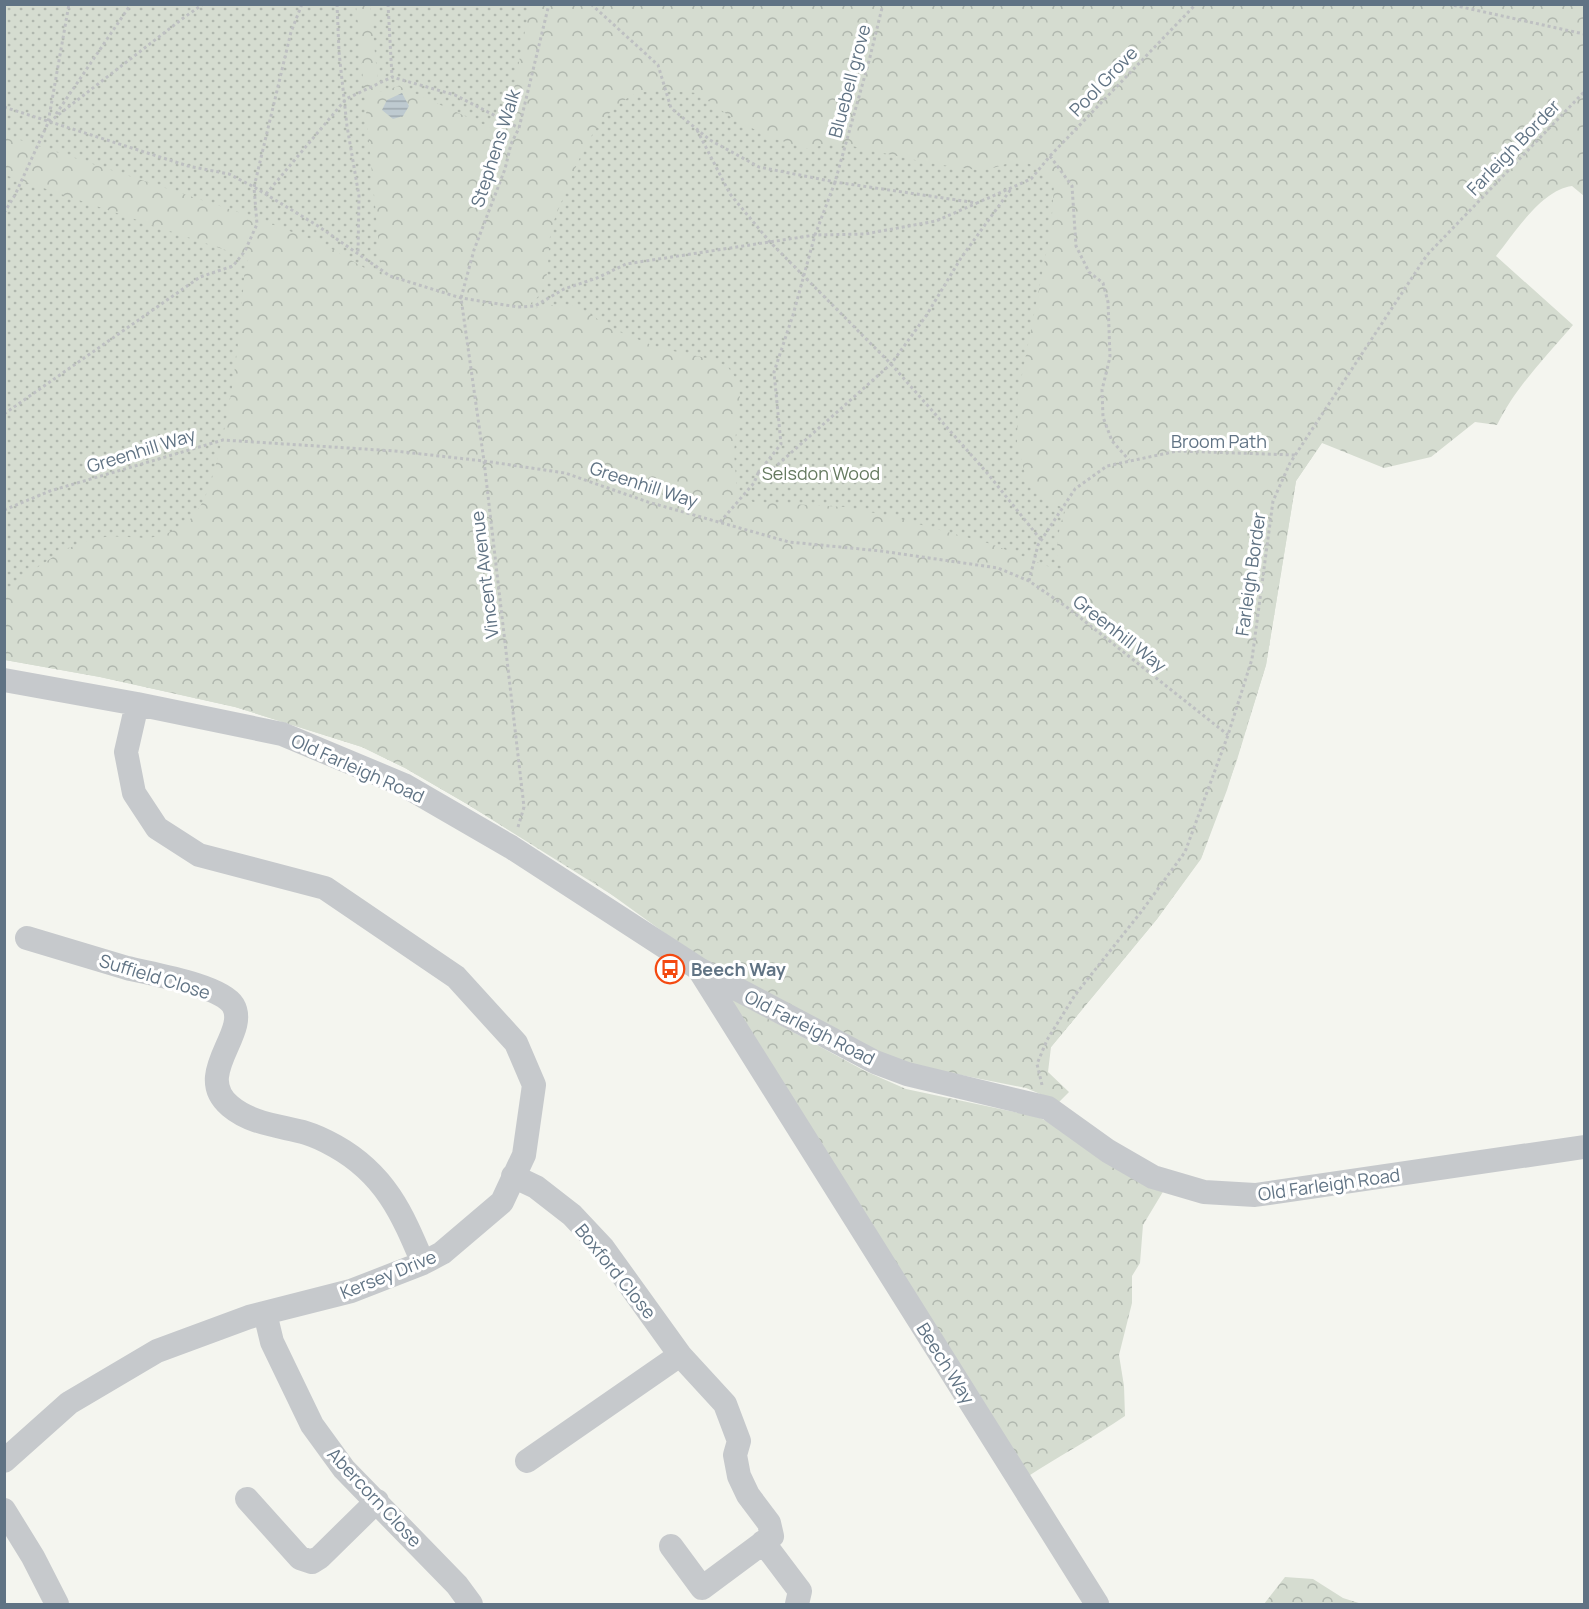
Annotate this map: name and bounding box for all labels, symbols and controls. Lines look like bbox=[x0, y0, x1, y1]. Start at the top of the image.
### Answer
street label: Bluebell grove bbox=[822, 22, 876, 140]
street label: Pool Grove bbox=[1064, 41, 1142, 121]
street label: Stephens Walk bbox=[465, 85, 526, 210]
street label: Farleigh Border bbox=[1461, 93, 1565, 200]
street label: Greenhill Way bbox=[84, 422, 199, 478]
street label: Broom Path bbox=[1171, 429, 1267, 453]
street label: Greenhill Way bbox=[587, 455, 702, 513]
park label: Selsdon Wood bbox=[762, 461, 880, 485]
street label: Vincent Avenue bbox=[464, 510, 504, 640]
street label: Farleigh Border bbox=[1229, 510, 1271, 637]
street label: Greenhill Way bbox=[1068, 589, 1172, 677]
street label: Old Farleigh Road bbox=[288, 728, 428, 808]
street label: Suffield Close bbox=[97, 948, 213, 1004]
bus stop icon: Beech Way bbox=[654, 953, 686, 985]
place label: Beech Way bbox=[691, 957, 786, 981]
street label: Old Farleigh Road bbox=[741, 984, 879, 1070]
street label: Old Farleigh Road bbox=[1256, 1162, 1402, 1206]
street label: Boxford Close bbox=[570, 1218, 662, 1324]
street label: Kersey Drive bbox=[336, 1244, 440, 1304]
street label: Beech Way bbox=[912, 1318, 981, 1409]
street label: Abercorn Close bbox=[323, 1442, 427, 1552]

